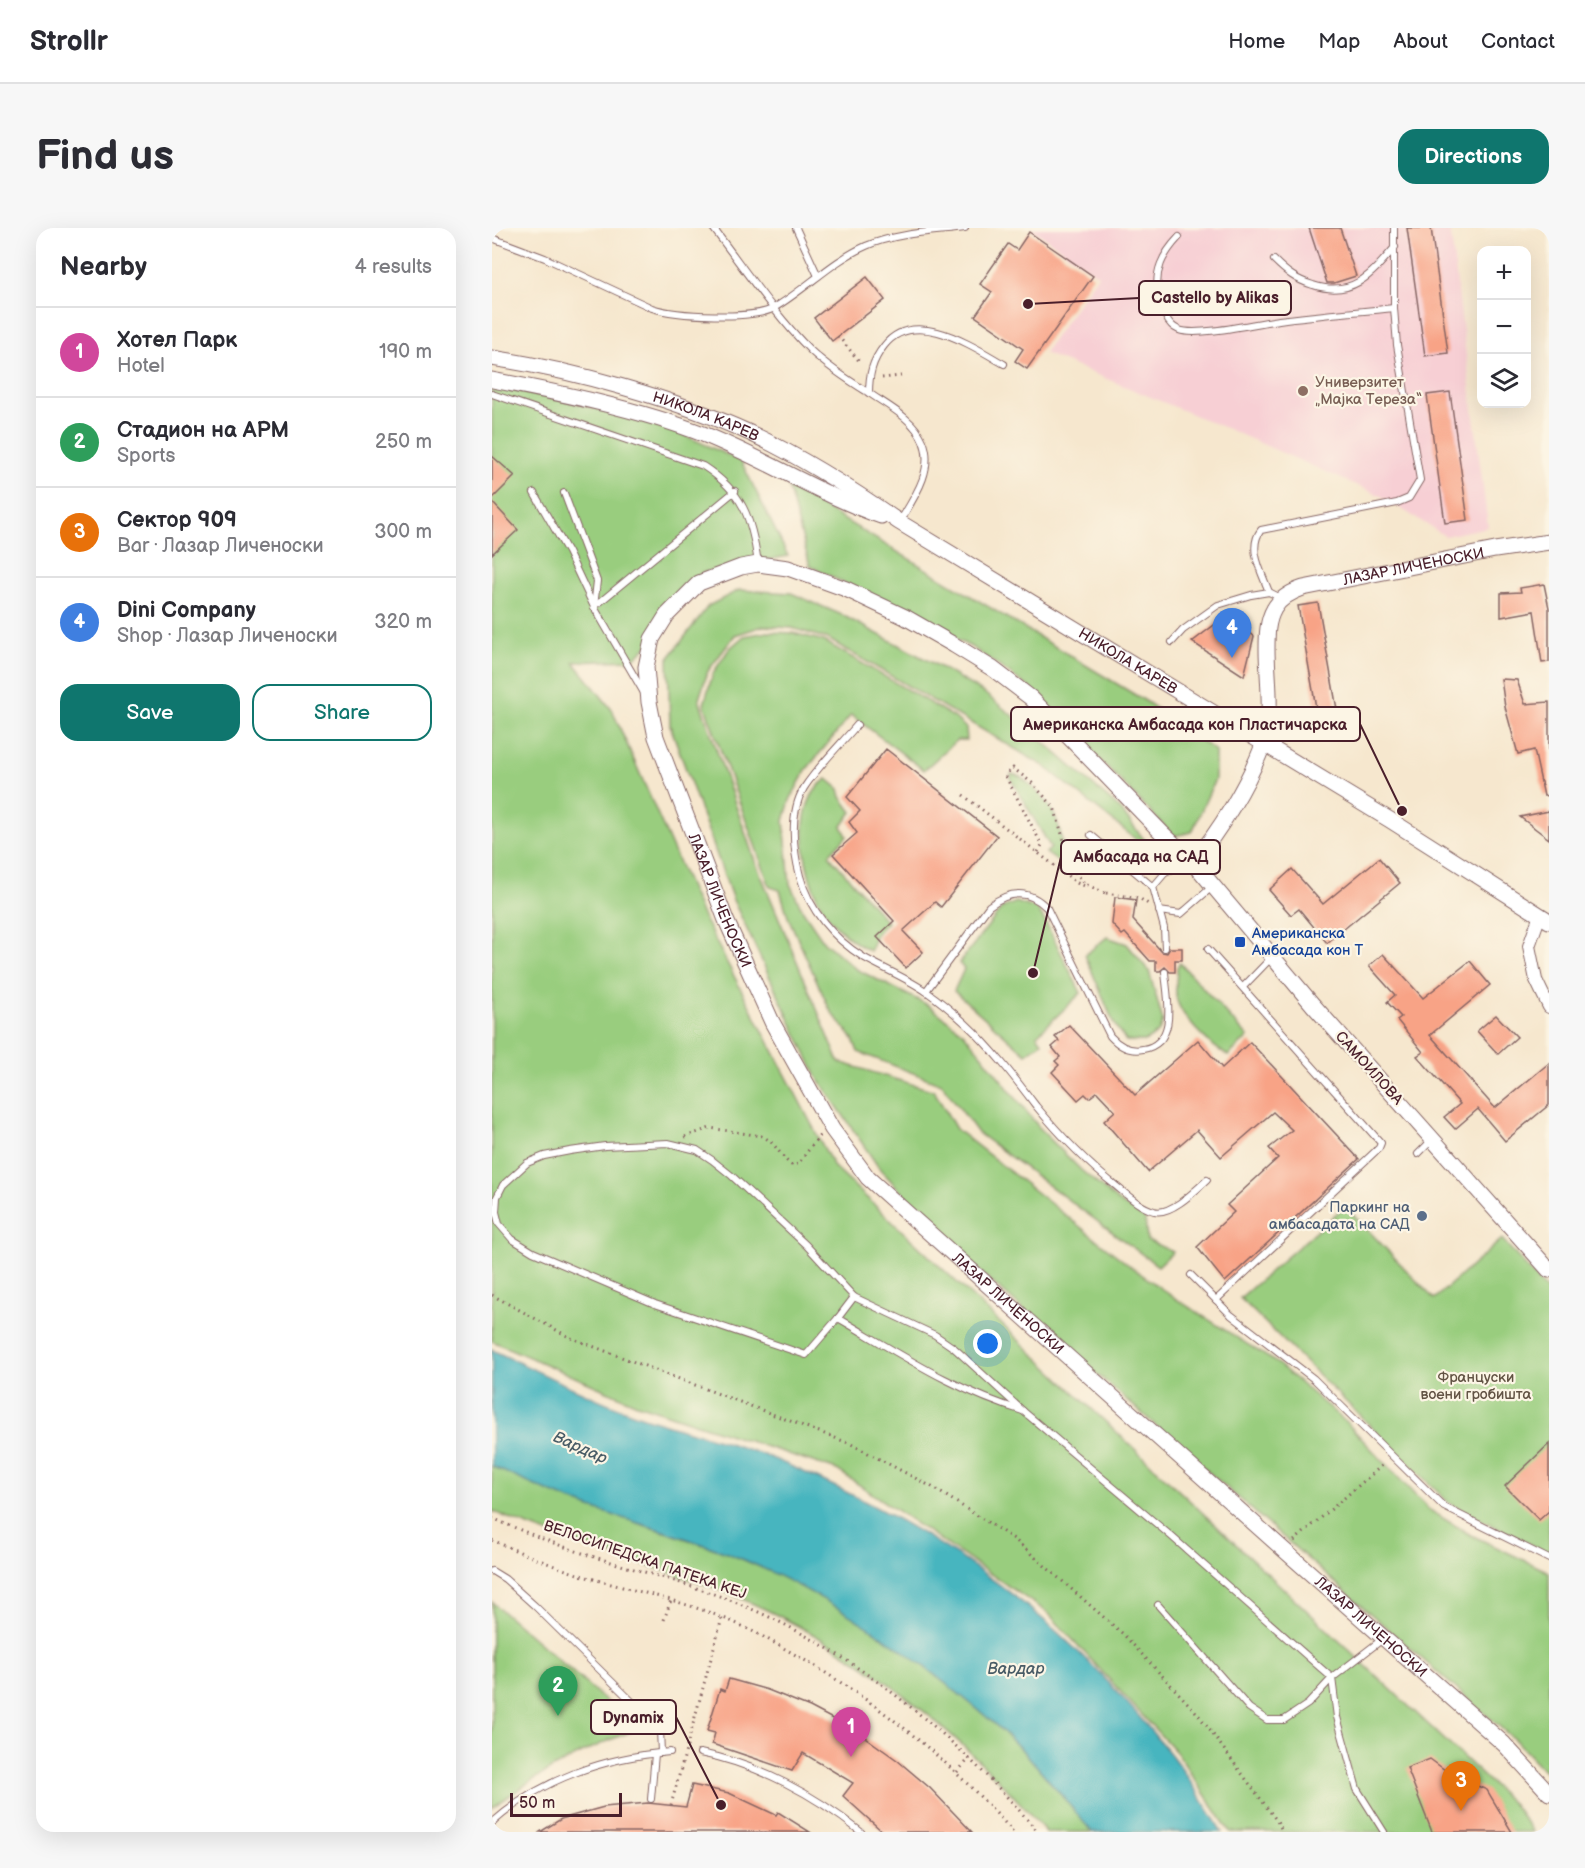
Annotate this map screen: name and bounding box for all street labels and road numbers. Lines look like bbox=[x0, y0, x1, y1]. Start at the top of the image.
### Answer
street label: НИКОЛА КАРЕВ bbox=[650, 387, 762, 446]
street label: ЛАЗАР ЛИЧЕНОСКИ bbox=[1340, 543, 1486, 590]
street label: НИКОЛА КАРЕВ bbox=[1075, 624, 1181, 698]
street label: ЛАЗАР ЛИЧЕНОСКИ bbox=[684, 830, 756, 971]
street label: САМОИЛОВА bbox=[1331, 1027, 1408, 1109]
street label: ЛАЗАР ЛИЧЕНОСКИ bbox=[948, 1248, 1068, 1358]
street label: ВЕЛОСИПЕДСКА ПАТЕКА КЕЈ bbox=[541, 1516, 749, 1604]
street label: ЛАЗАР ЛИЧЕНОСКИ bbox=[1310, 1572, 1431, 1681]

